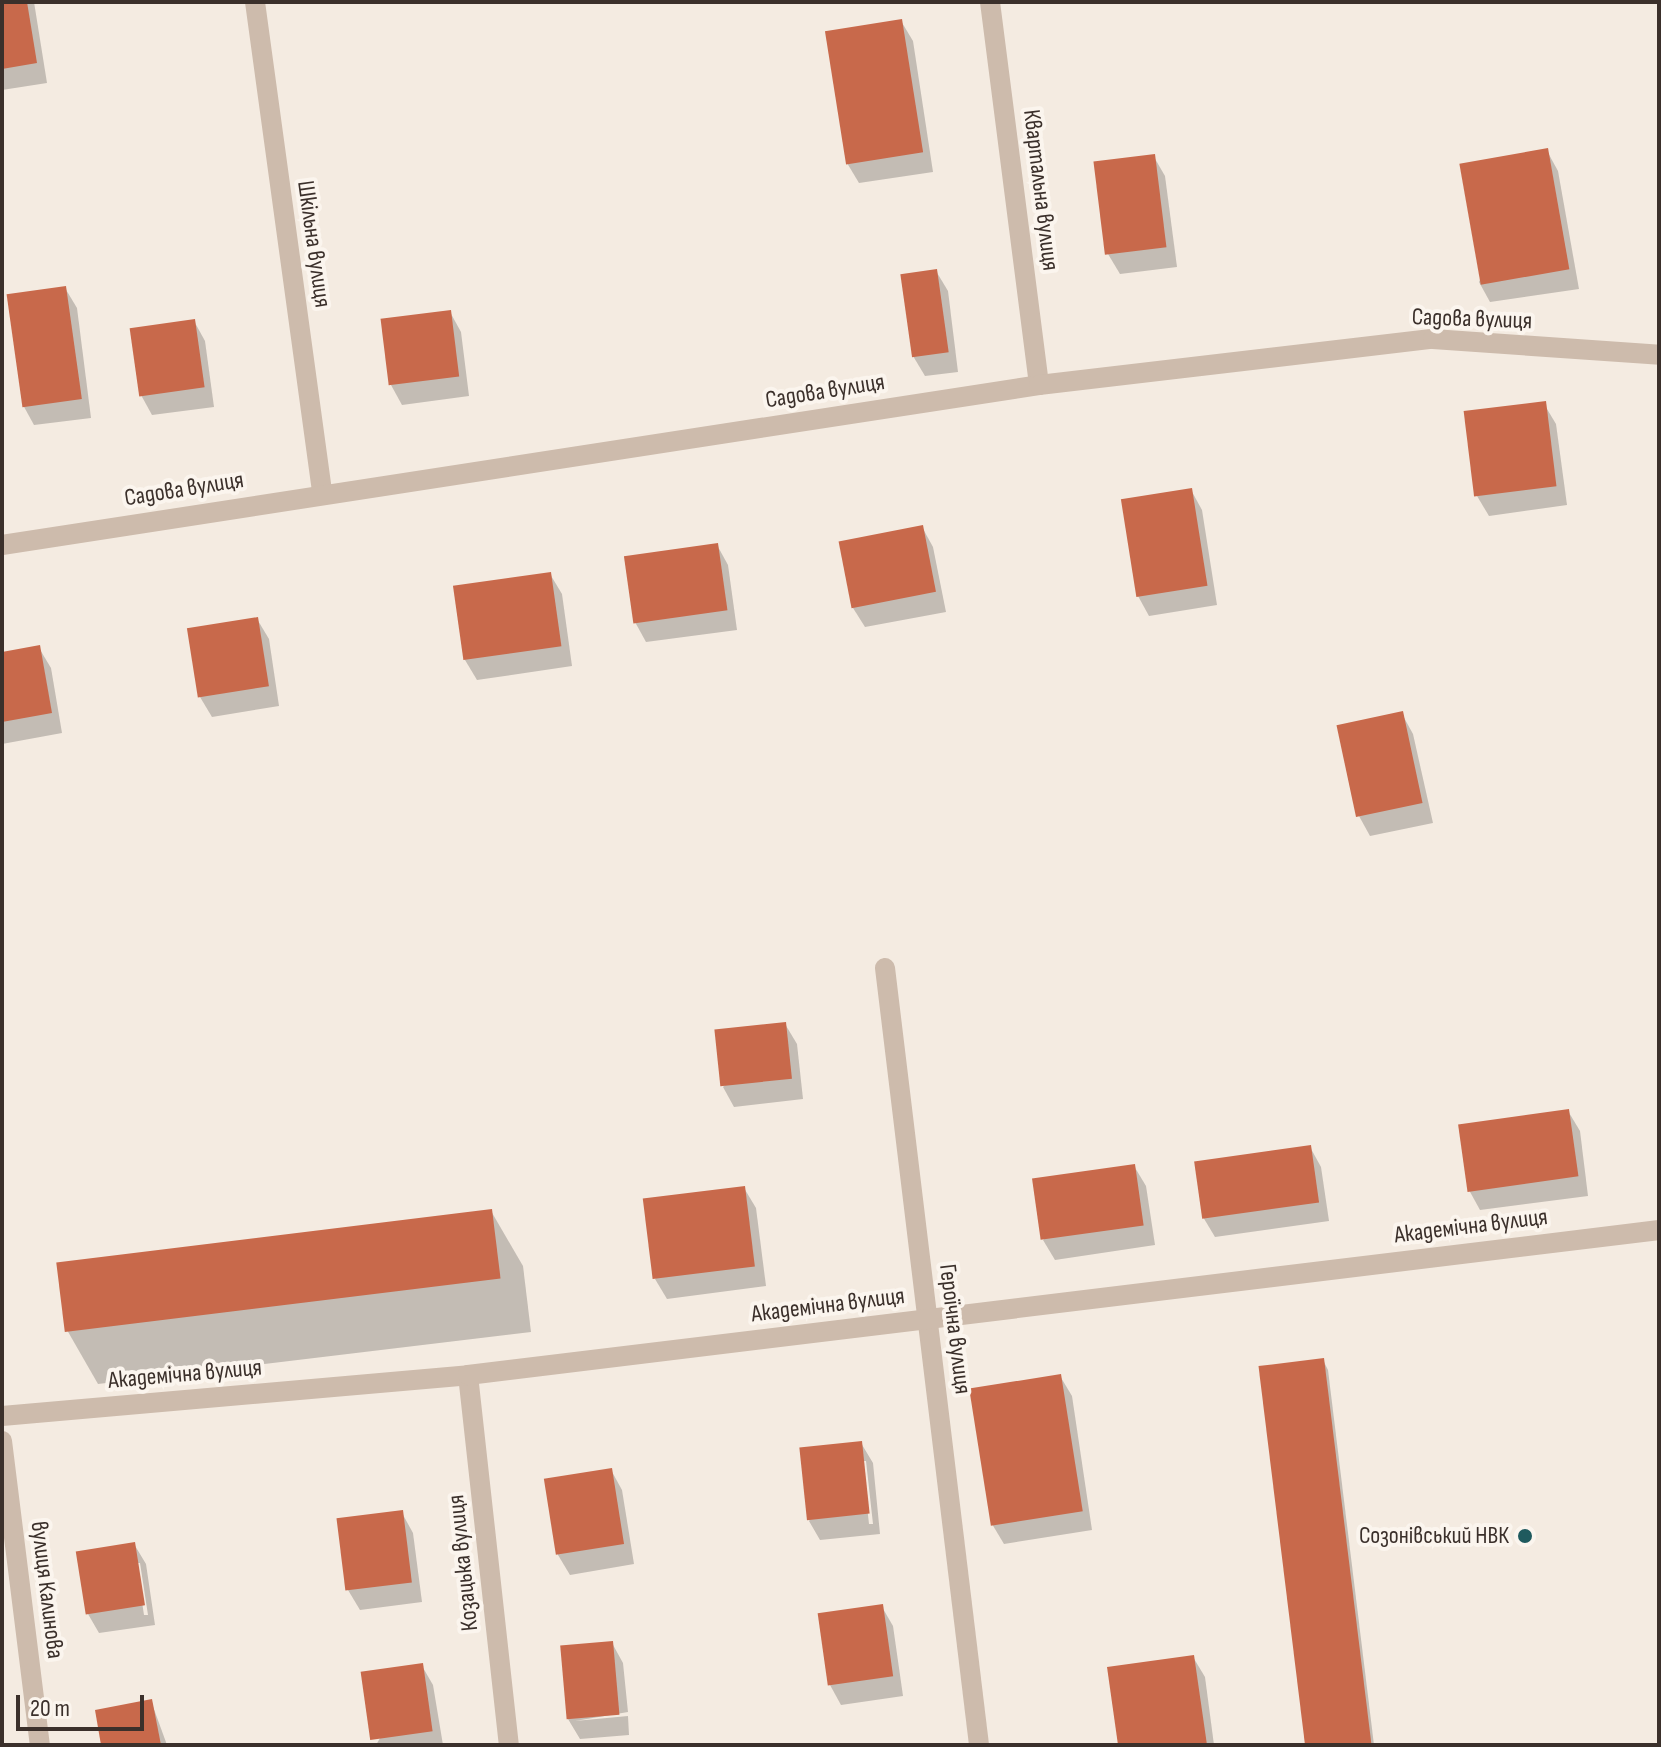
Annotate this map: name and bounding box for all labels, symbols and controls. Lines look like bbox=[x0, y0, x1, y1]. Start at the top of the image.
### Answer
street label: Квартальна вулиця bbox=[1017, 108, 1065, 272]
street label: Шкільна вулиця bbox=[291, 179, 337, 309]
street label: Садова вулиця bbox=[1411, 303, 1533, 335]
street label: Садова вулиця bbox=[763, 367, 887, 415]
street label: Садова вулиця bbox=[122, 465, 246, 513]
street label: Академічна вулиця bbox=[1393, 1202, 1549, 1250]
street label: Героїчна вулиця bbox=[933, 1262, 977, 1396]
street label: Академічна вулиця bbox=[750, 1281, 906, 1329]
street label: Академічна вулиця bbox=[107, 1353, 263, 1395]
street label: Козацька вулиця bbox=[442, 1493, 484, 1633]
street label: вулиця Калинова bbox=[24, 1520, 70, 1660]
place label: Созонівський НВК bbox=[1359, 1522, 1509, 1550]
marker: Созонівський НВК bbox=[1516, 1527, 1534, 1545]
scale bar bbox=[20, 1679, 148, 1729]
text: 20 m bbox=[30, 1694, 70, 1723]

